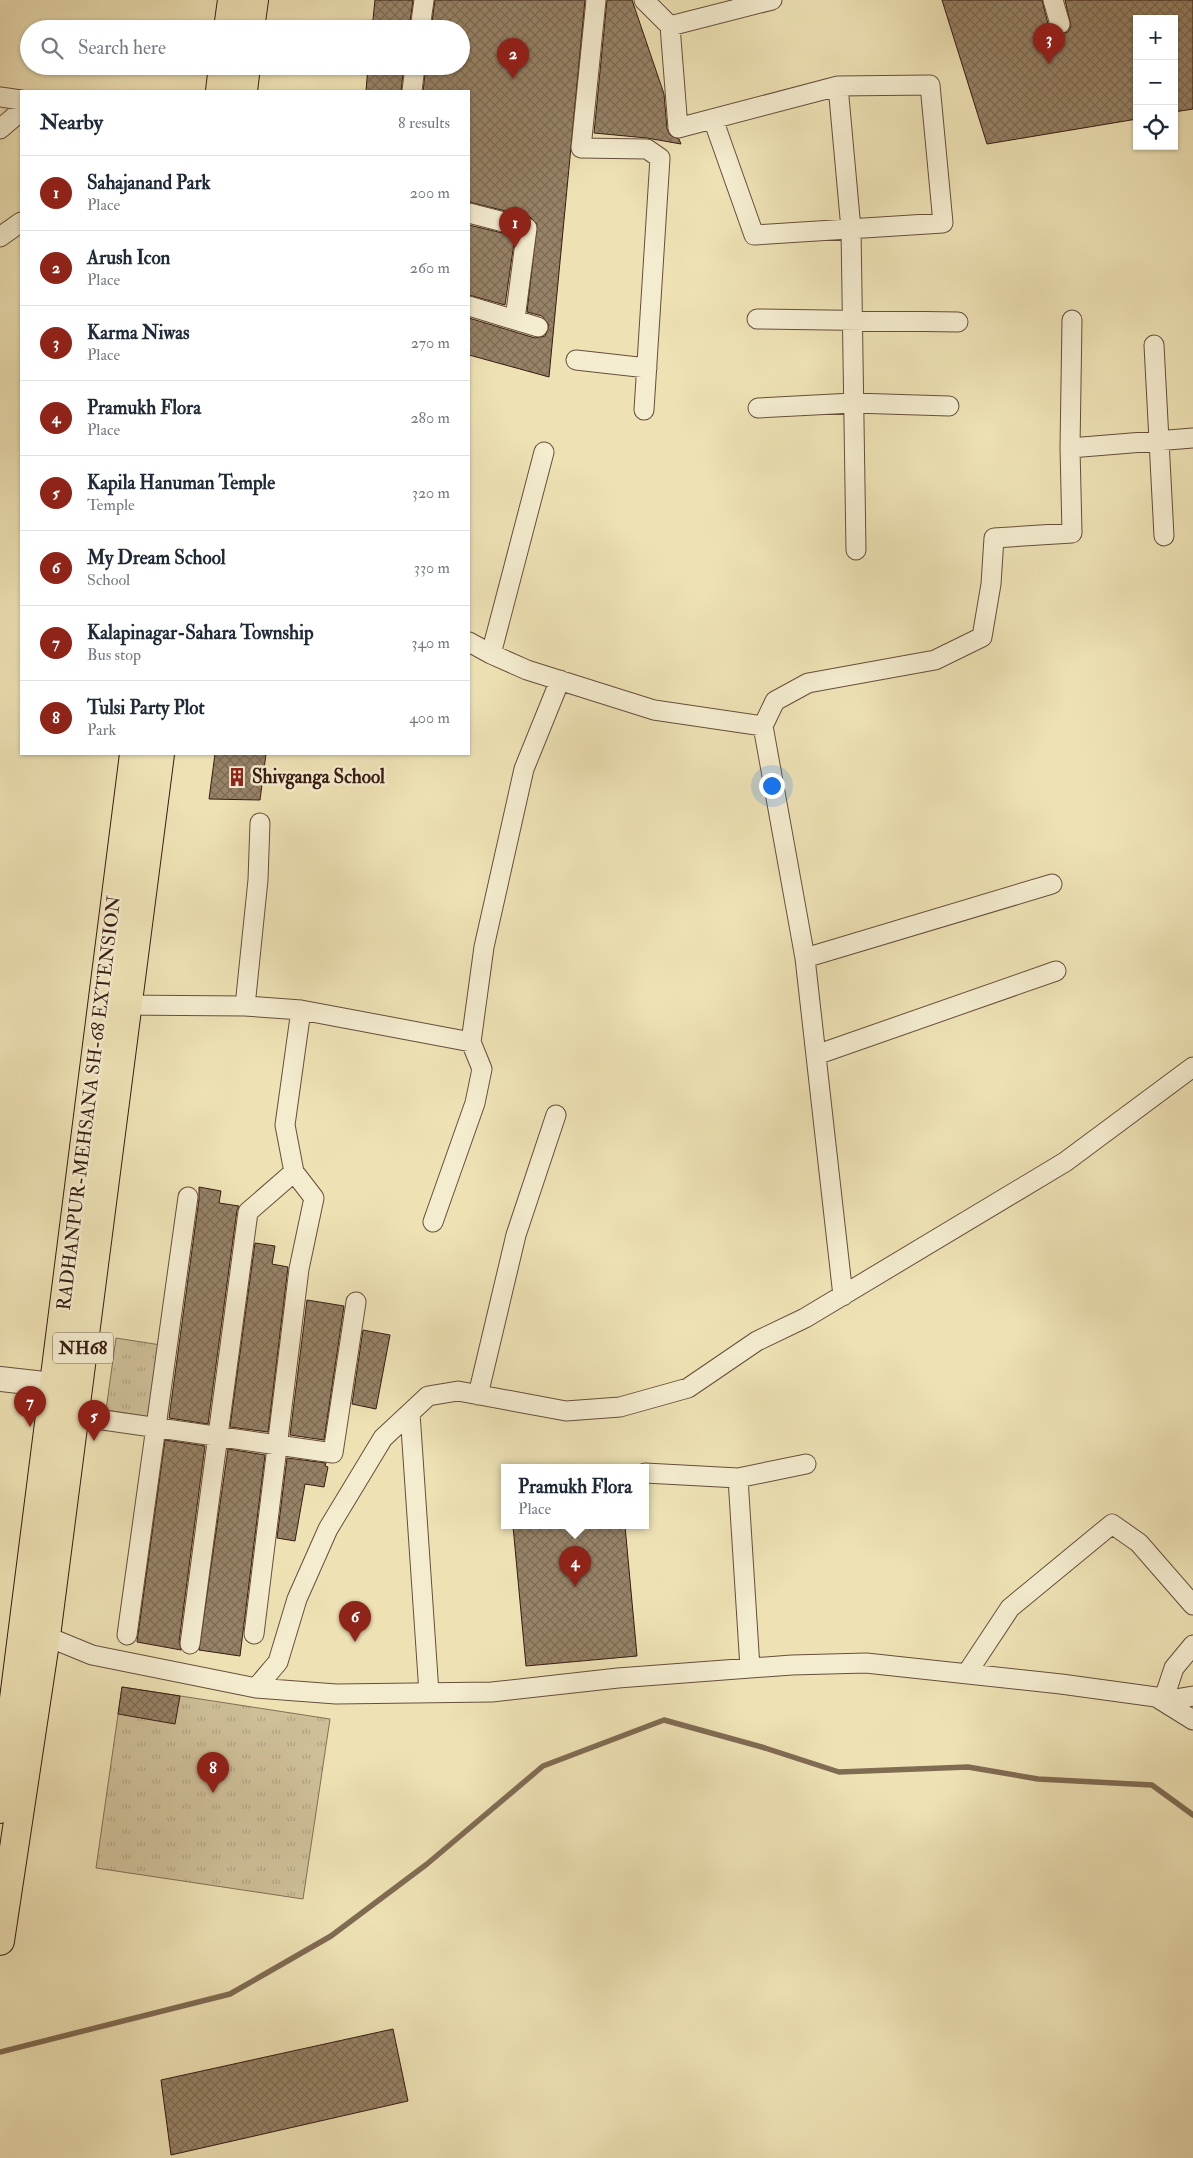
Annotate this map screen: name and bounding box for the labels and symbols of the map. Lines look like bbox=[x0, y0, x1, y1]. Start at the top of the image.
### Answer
pin: 3 bbox=[1033, 23, 1065, 64]
pin: 2 bbox=[497, 38, 529, 79]
pin: 1 bbox=[499, 207, 531, 248]
place label: Shivganga School bbox=[252, 765, 385, 790]
building icon: Shivganga School bbox=[226, 766, 248, 788]
your location bbox=[759, 773, 785, 799]
street label: RADHANPUR-MEHSANA SH-68 EXTENSION bbox=[52, 894, 126, 1312]
road number: NH68 bbox=[53, 1332, 113, 1364]
pin: 7 bbox=[14, 1386, 46, 1427]
pin: 5 bbox=[78, 1400, 110, 1441]
pin: 4 bbox=[559, 1546, 591, 1587]
pin: 6 bbox=[339, 1601, 371, 1642]
pin: 8 bbox=[197, 1752, 229, 1793]

